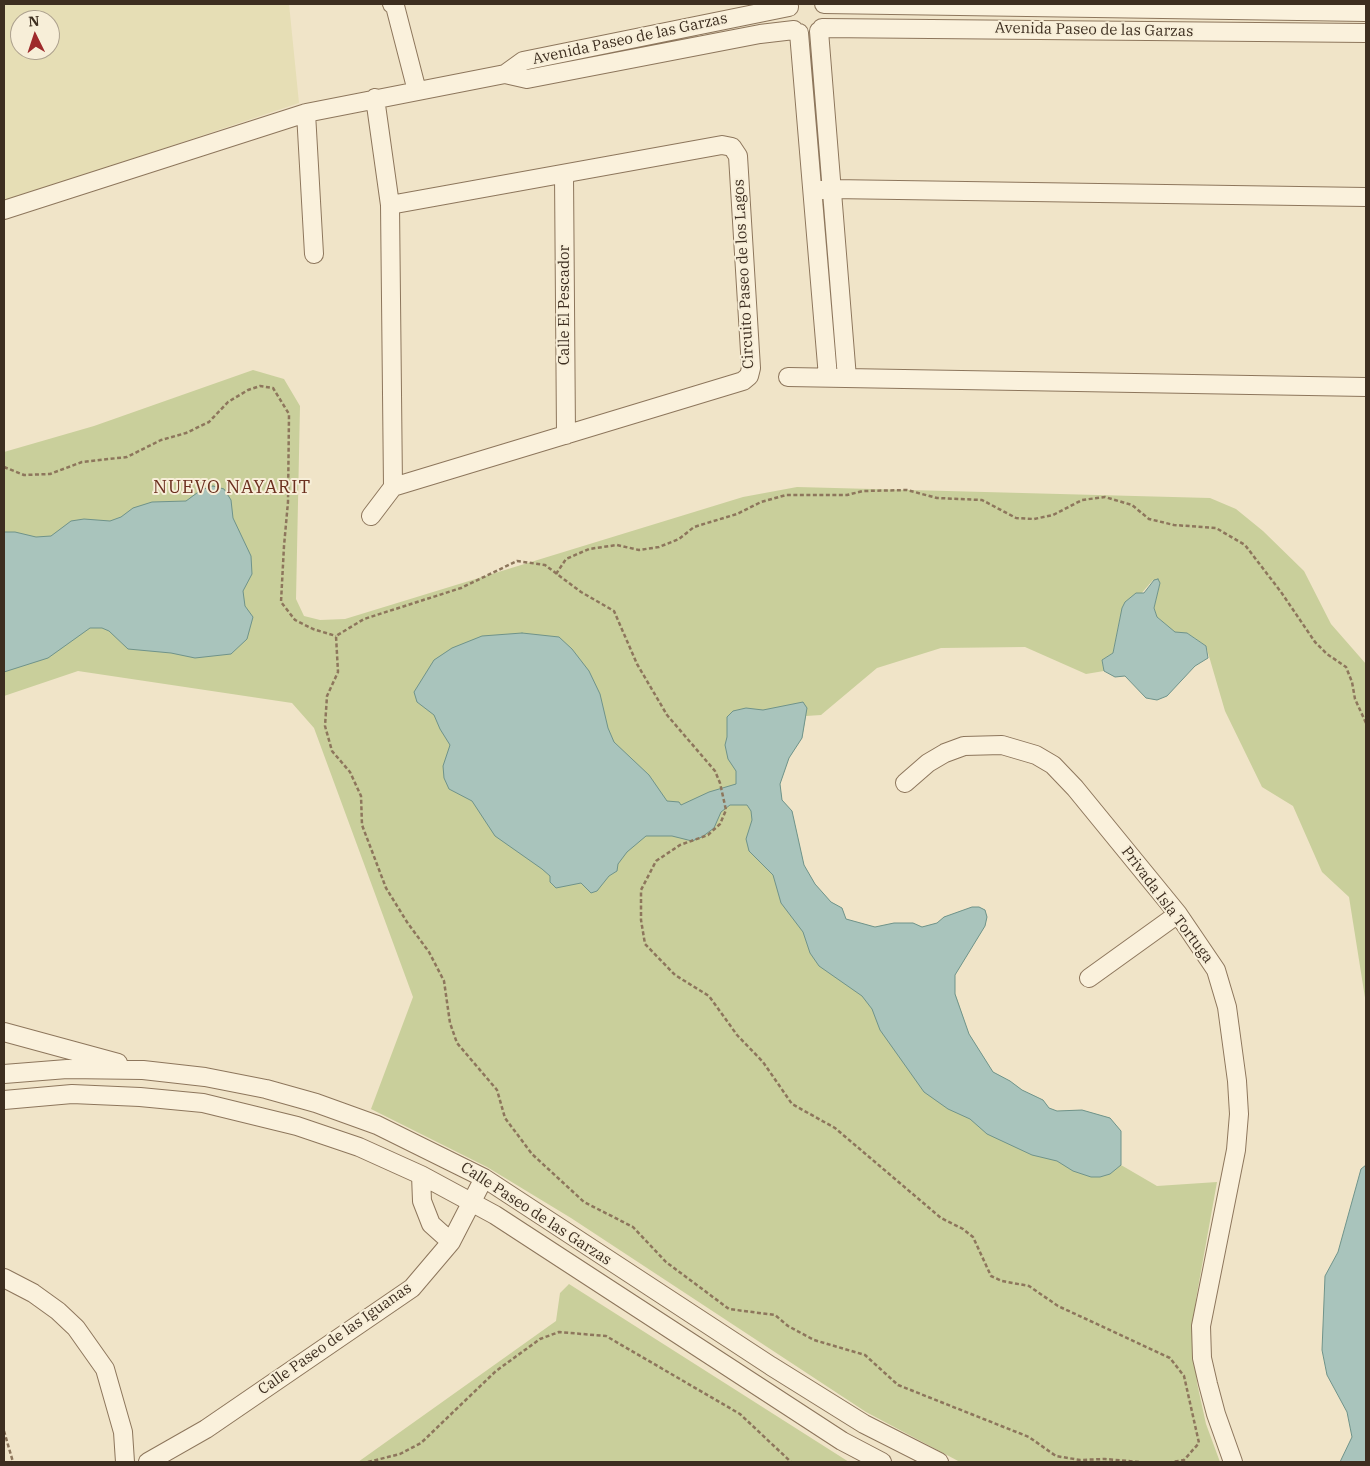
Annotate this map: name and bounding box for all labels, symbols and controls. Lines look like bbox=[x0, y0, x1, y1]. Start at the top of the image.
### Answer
north arrow bbox=[10, 10, 60, 60]
street label: Avenida Paseo de las Garzas bbox=[531, 10, 729, 68]
text: N bbox=[28, 12, 40, 30]
street label: Avenida Paseo de las Garzas bbox=[995, 19, 1193, 41]
street label: Circuito Paseo de los Lagos bbox=[730, 179, 758, 369]
street label: Calle El Pescador bbox=[556, 245, 574, 365]
district label: NUEVO NAYARIT bbox=[151, 477, 313, 499]
street label: Privada Isla Tortuga bbox=[1117, 843, 1217, 967]
street label: Calle Paseo de las Garzas bbox=[457, 1159, 615, 1269]
street label: Calle Paseo de las Iguanas bbox=[255, 1279, 415, 1399]

